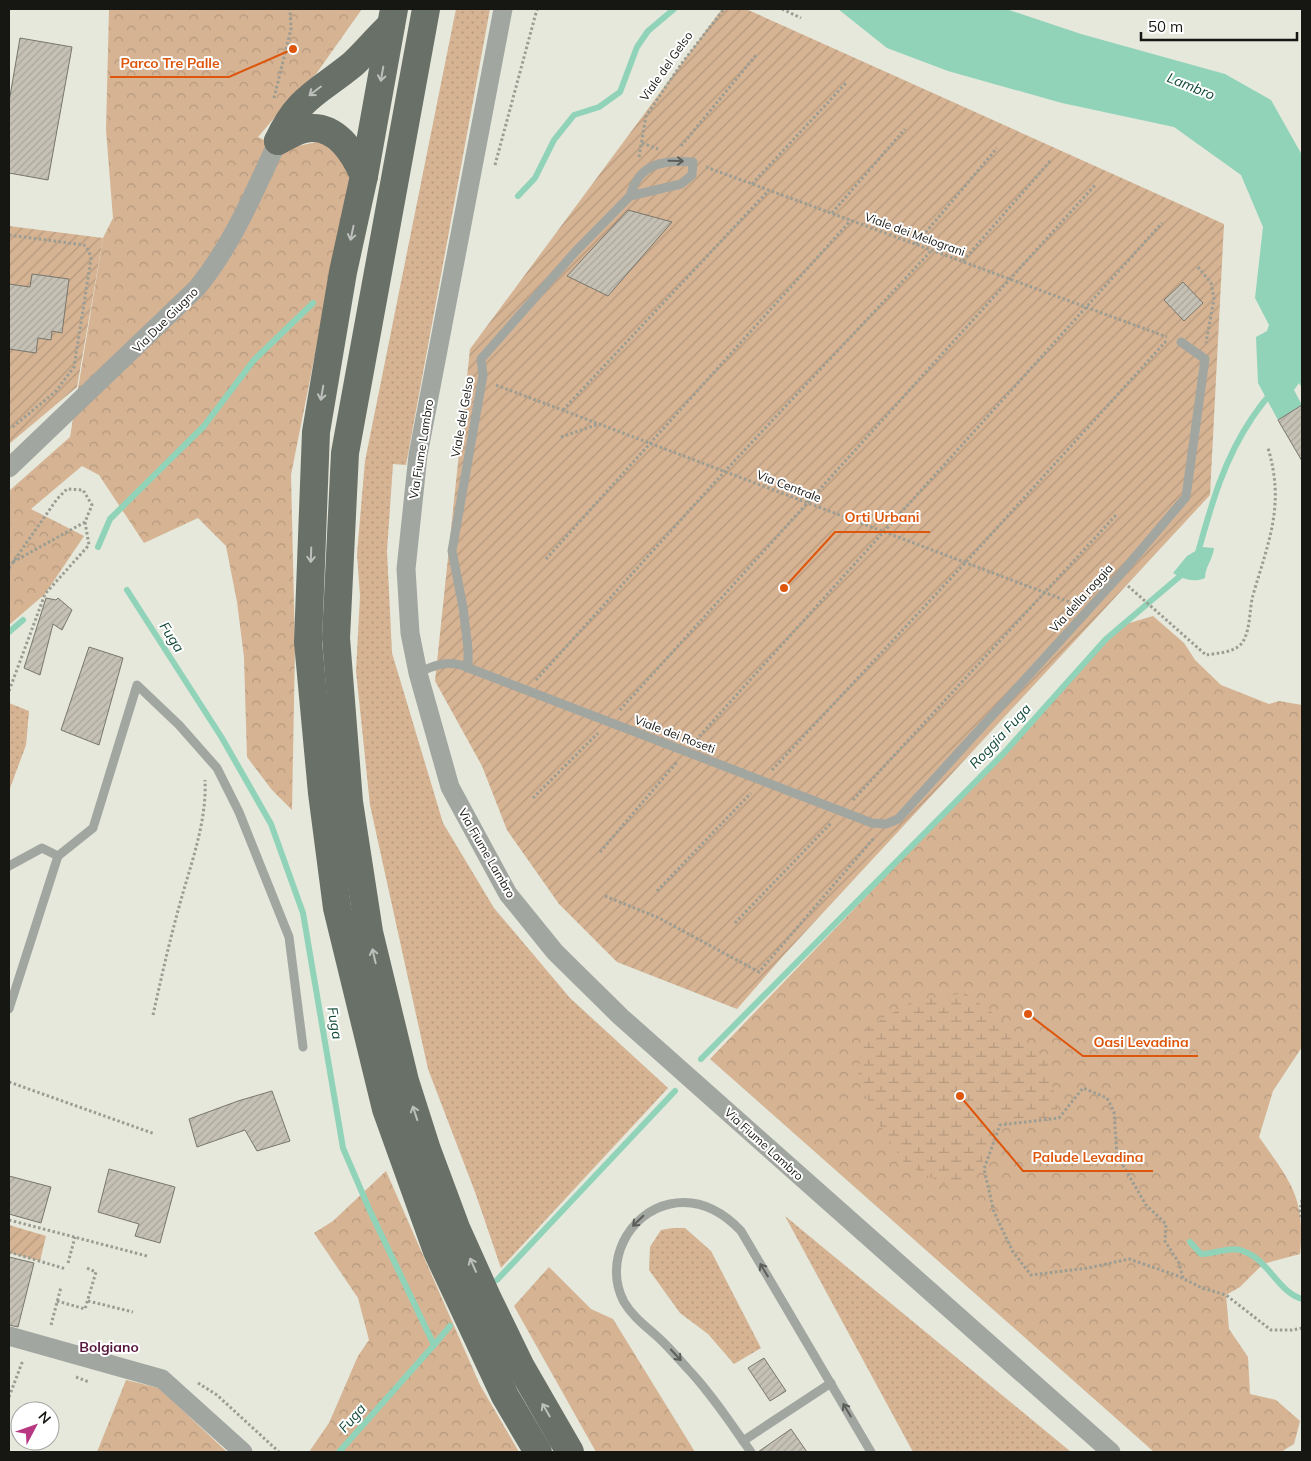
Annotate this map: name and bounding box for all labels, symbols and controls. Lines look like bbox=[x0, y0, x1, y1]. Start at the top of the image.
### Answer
scale bar bbox=[1141, 10, 1297, 42]
text: 50 m bbox=[1148, 17, 1183, 36]
street label: Viale del Gelso bbox=[636, 28, 696, 104]
callout: Parco Tre Palle bbox=[110, 48, 229, 77]
text: Parco Tre Palle bbox=[120, 54, 220, 72]
one-way arrow bbox=[377, 66, 387, 82]
water label: Lambro bbox=[1165, 68, 1217, 104]
one-way arrow bbox=[308, 86, 322, 96]
one-way arrow bbox=[668, 157, 684, 166]
street label: Viale dei Melograni bbox=[863, 209, 967, 259]
one-way arrow bbox=[347, 225, 356, 241]
street label: Via Due Giugno bbox=[129, 284, 201, 356]
street label: Viale del Gelso bbox=[448, 375, 476, 458]
one-way arrow bbox=[317, 385, 327, 401]
street label: Via Fiume Lambro bbox=[406, 398, 436, 500]
street label: Via Centrale bbox=[755, 467, 823, 505]
callout: Orti Urbani bbox=[835, 503, 930, 532]
text: Orti Urbani bbox=[844, 508, 920, 526]
one-way arrow bbox=[306, 546, 316, 563]
street label: Via della roggia bbox=[1046, 561, 1116, 635]
water label: Fuga bbox=[156, 618, 188, 656]
water label: Roggia Fuga bbox=[965, 700, 1035, 772]
street label: Viale dei Roseti bbox=[633, 712, 718, 756]
street label: Via Fiume Lambro bbox=[455, 806, 519, 901]
one-way arrow bbox=[369, 949, 378, 965]
water label: Fuga bbox=[323, 1005, 347, 1041]
callout: Oasi Levadina bbox=[1083, 1027, 1198, 1056]
text: Oasi Levadina bbox=[1093, 1033, 1189, 1051]
street label: Via Fiume Lambro bbox=[721, 1105, 807, 1183]
one-way arrow bbox=[410, 1106, 419, 1122]
callout: Palude Levadina bbox=[1023, 1142, 1153, 1171]
text: Palude Levadina bbox=[1033, 1148, 1143, 1166]
one-way arrow bbox=[633, 1215, 645, 1227]
one-way arrow bbox=[468, 1258, 477, 1273]
one-way arrow bbox=[758, 1264, 768, 1278]
district label: Bolgiano bbox=[79, 1338, 139, 1356]
one-way arrow bbox=[670, 1349, 682, 1362]
water label: Fuga bbox=[335, 1400, 369, 1436]
north arrow bbox=[10, 1401, 60, 1451]
one-way arrow bbox=[540, 1404, 550, 1418]
one-way arrow bbox=[841, 1404, 851, 1418]
text: N bbox=[35, 1408, 55, 1427]

